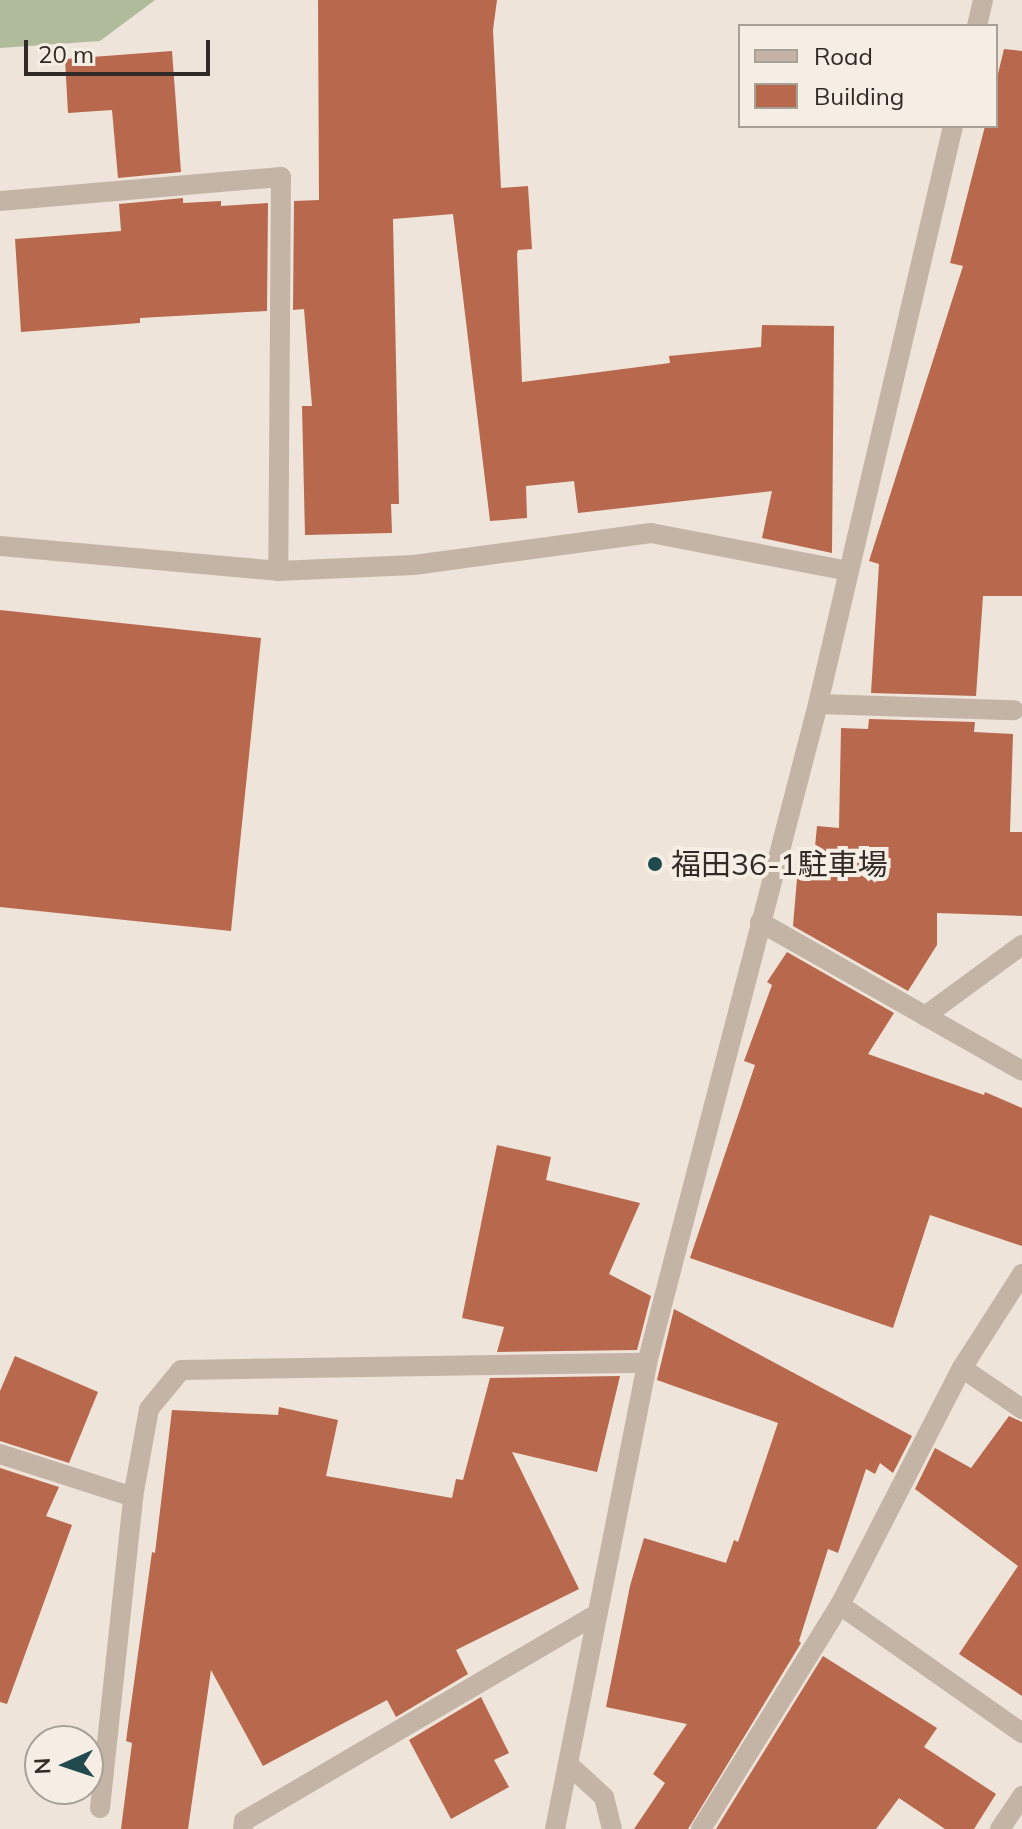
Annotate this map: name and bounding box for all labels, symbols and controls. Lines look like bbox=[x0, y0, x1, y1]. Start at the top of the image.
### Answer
scale bar bbox=[28, 24, 214, 74]
legend bbox=[738, 24, 998, 128]
text: 20 m bbox=[38, 39, 94, 69]
text: Road bbox=[814, 41, 873, 71]
text: Building bbox=[814, 81, 904, 111]
place label: 福田36-1駐車場 bbox=[671, 846, 888, 882]
marker: 福田36-1駐車場 bbox=[646, 855, 664, 873]
north arrow bbox=[24, 1725, 104, 1805]
text: N bbox=[28, 1757, 56, 1775]

